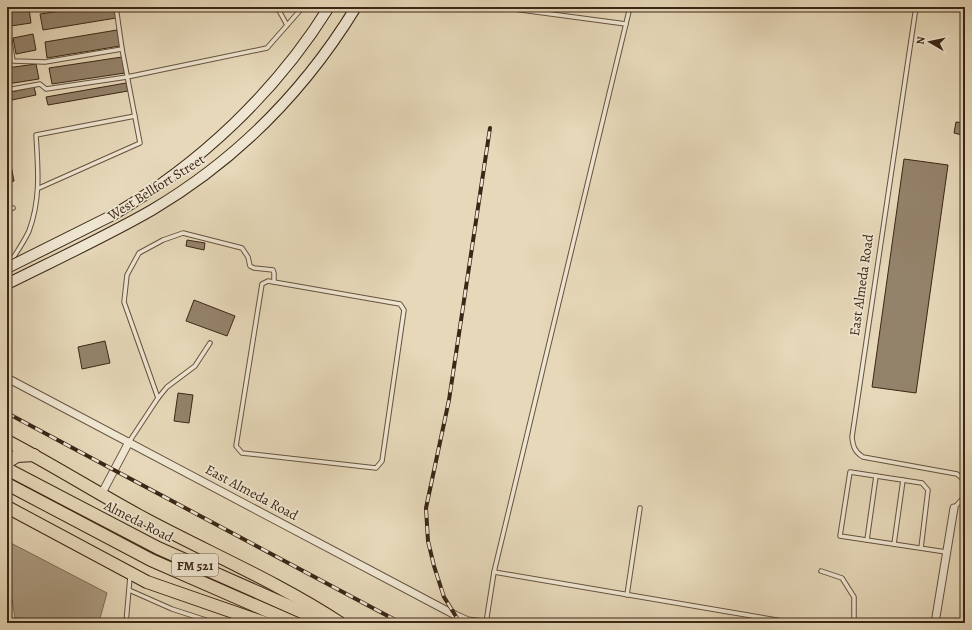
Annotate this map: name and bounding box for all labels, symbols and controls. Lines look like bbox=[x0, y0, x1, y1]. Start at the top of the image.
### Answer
north arrow bbox=[910, 22, 950, 62]
text: N bbox=[913, 35, 929, 46]
street label: West Bellfort Street bbox=[103, 150, 209, 225]
street label: East Almeda Road bbox=[845, 232, 878, 337]
street label: East Almeda Road bbox=[202, 460, 302, 525]
street label: Almeda Road bbox=[100, 495, 177, 547]
road number: FM 521 bbox=[172, 554, 218, 576]

